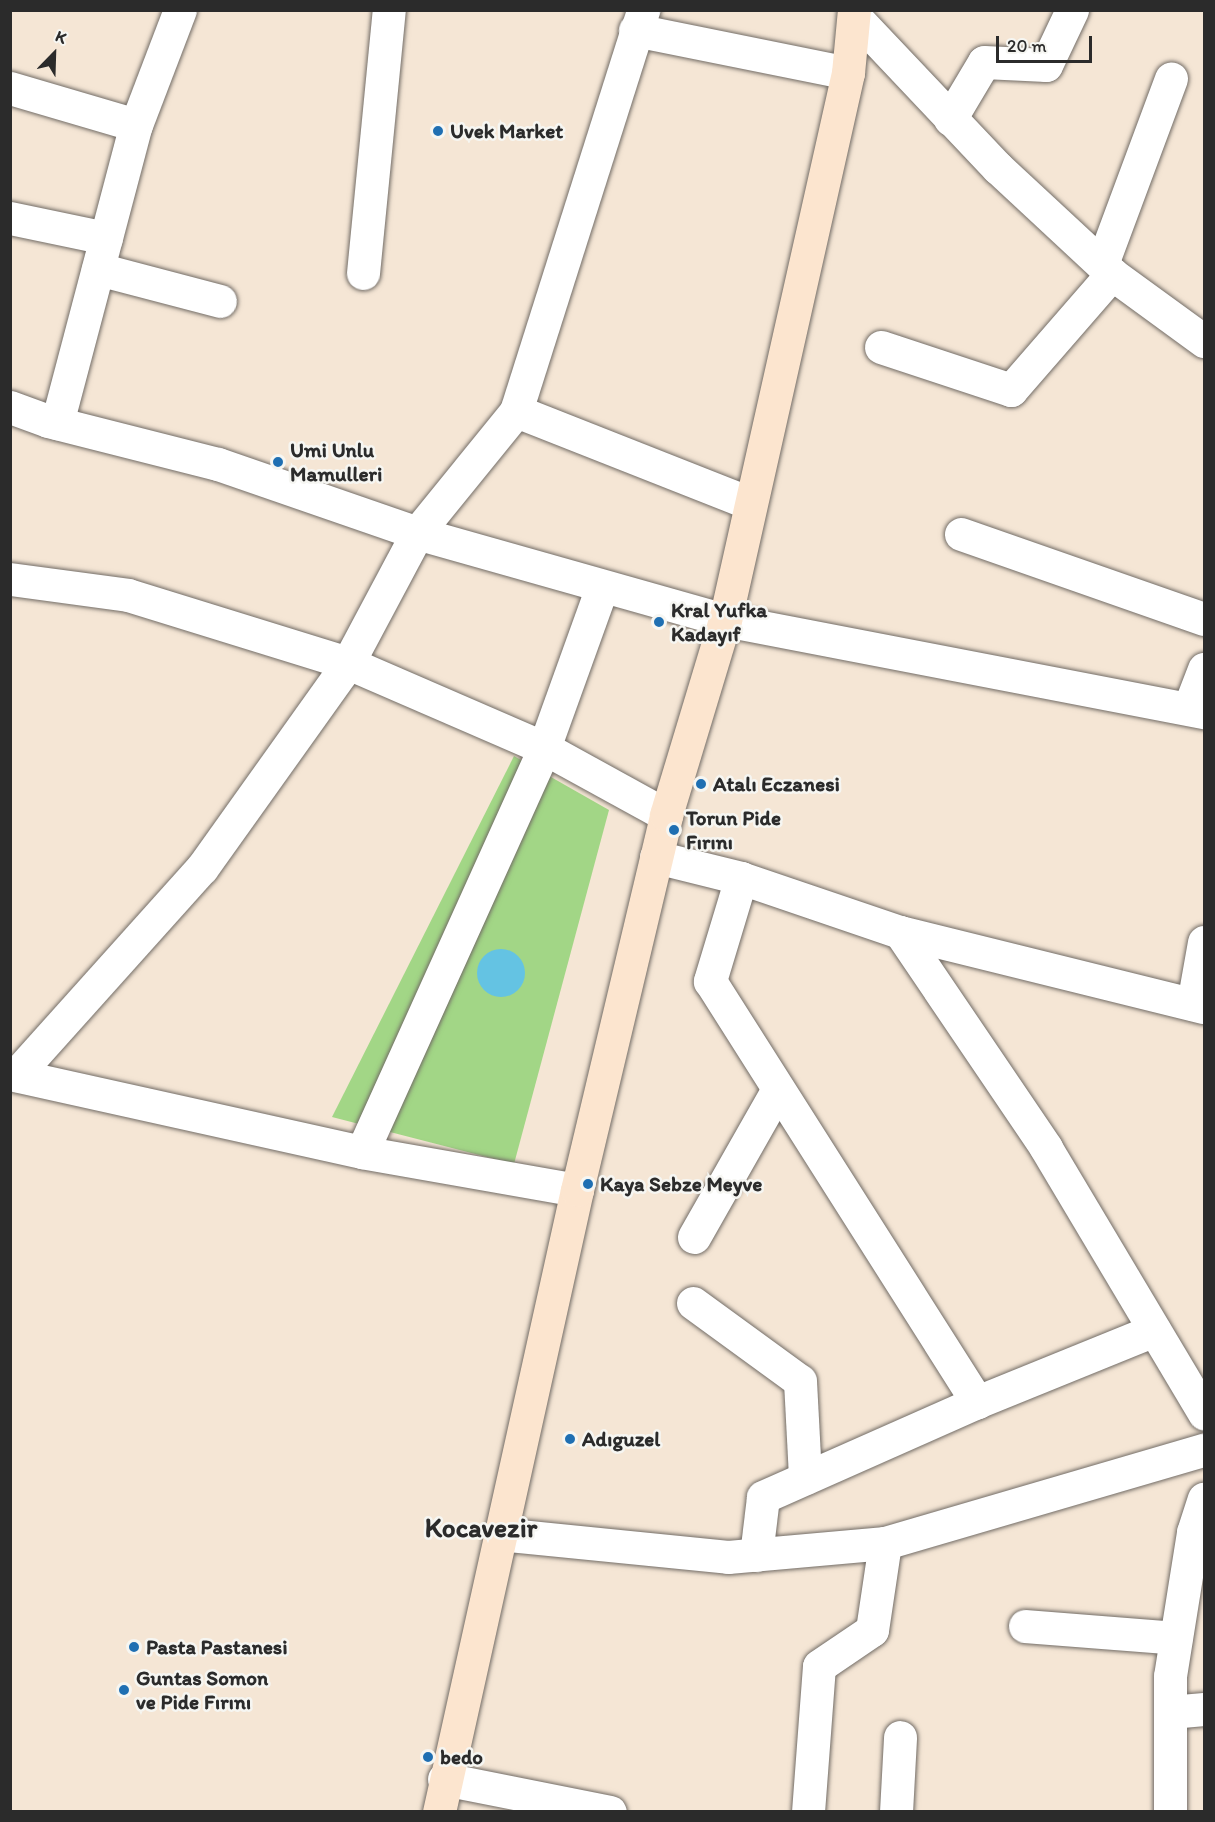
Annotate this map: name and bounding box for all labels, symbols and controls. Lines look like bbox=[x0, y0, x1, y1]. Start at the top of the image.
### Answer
north arrow bbox=[24, 24, 84, 84]
scale bar bbox=[999, 24, 1095, 62]
text: K bbox=[53, 26, 70, 48]
text: 20 m bbox=[1007, 35, 1047, 57]
place label: Uvek Market bbox=[450, 118, 563, 144]
marker: Uvek Market bbox=[431, 124, 445, 138]
place label: Umi Unlu Mamulleri bbox=[290, 437, 382, 487]
marker: Umi Unlu Mamulleri bbox=[271, 455, 285, 469]
place label: Kral Yufka Kadayıf bbox=[671, 597, 766, 647]
marker: Kral Yufka Kadayıf bbox=[652, 615, 666, 629]
place label: Atalı Eczanesi bbox=[713, 771, 840, 797]
marker: Atalı Eczanesi bbox=[694, 777, 708, 791]
place label: Torun Pide Fırını bbox=[686, 805, 781, 855]
marker: Torun Pide Fırını bbox=[667, 823, 681, 837]
place label: Kaya Sebze Meyve bbox=[600, 1171, 762, 1197]
marker: Kaya Sebze Meyve bbox=[581, 1177, 595, 1191]
place label: Adıguzel bbox=[582, 1426, 660, 1452]
marker: Adıguzel bbox=[563, 1432, 577, 1446]
district label: Kocavezir bbox=[425, 1512, 537, 1544]
place label: Pasta Pastanesi bbox=[146, 1634, 287, 1660]
marker: Pasta Pastanesi bbox=[127, 1640, 141, 1654]
place label: Guntas Somon ve Pide Fırını bbox=[136, 1665, 268, 1715]
marker: Guntas Somon ve Pide Fırını bbox=[117, 1683, 131, 1697]
place label: bedo bbox=[440, 1744, 483, 1770]
marker: bedo bbox=[421, 1750, 435, 1764]

